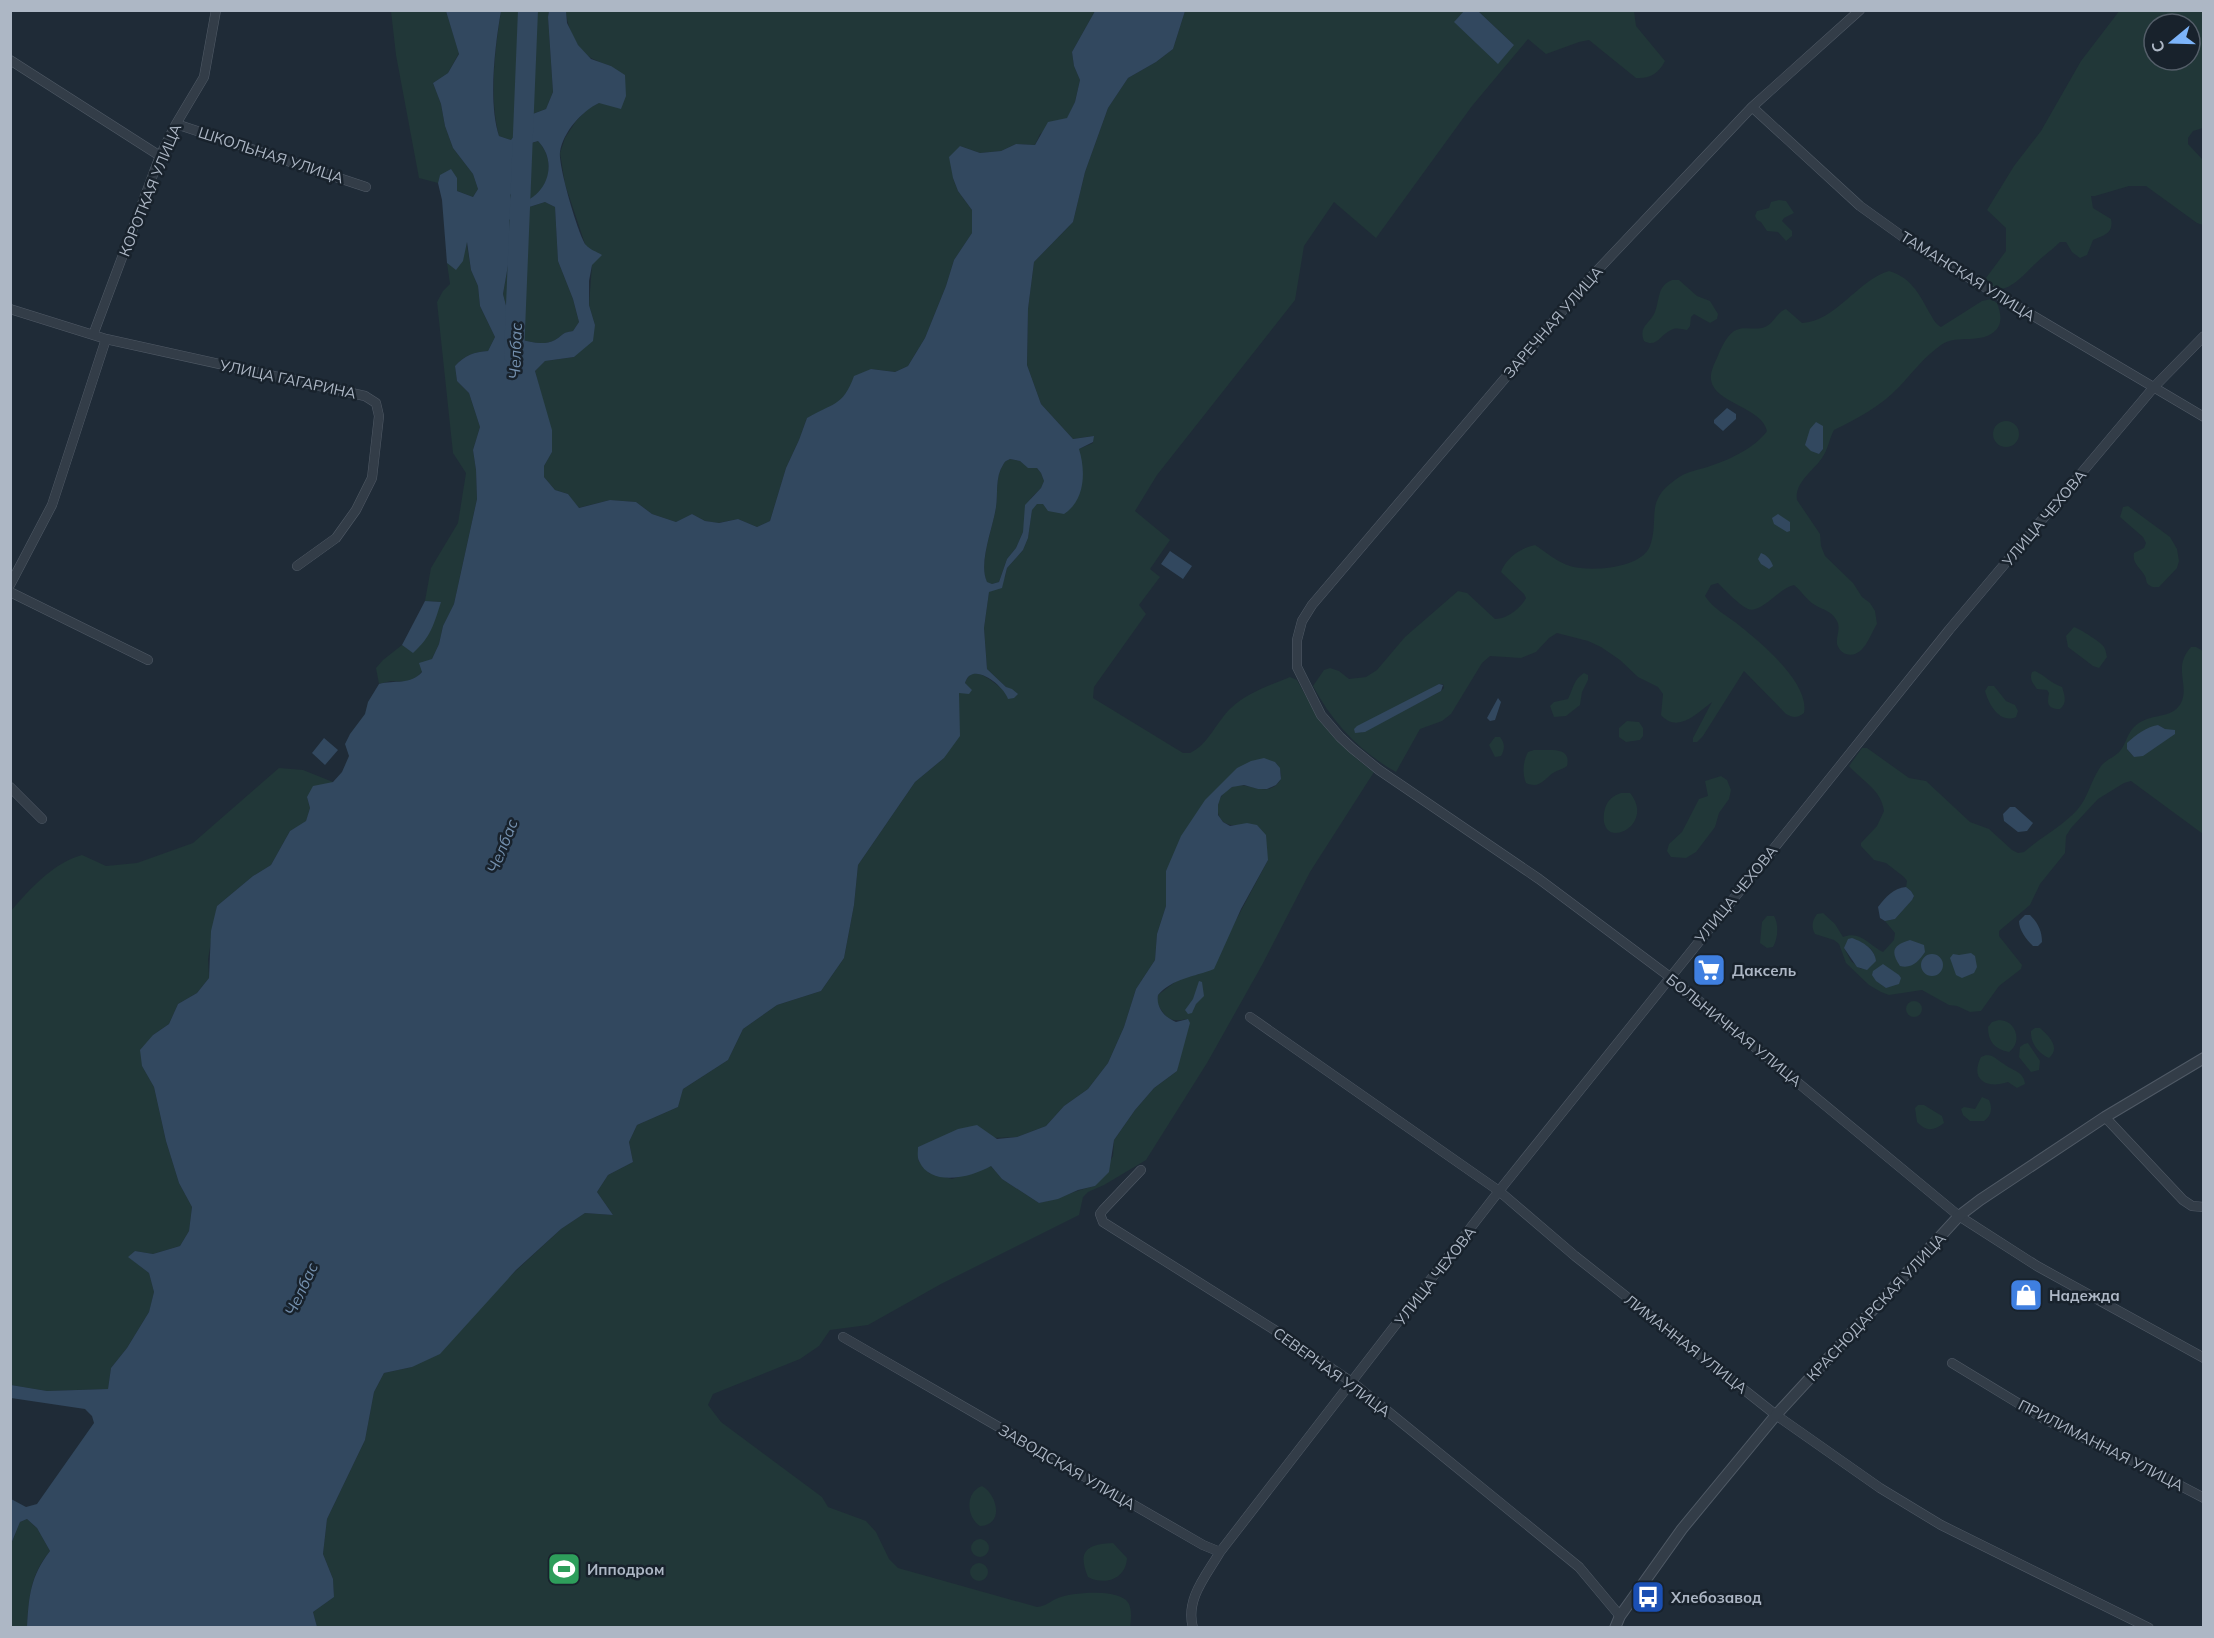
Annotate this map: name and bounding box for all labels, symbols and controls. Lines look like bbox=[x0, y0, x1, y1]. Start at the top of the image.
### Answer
north arrow bbox=[2142, 12, 2202, 72]
text: С bbox=[2147, 38, 2169, 55]
street label: КОРОТКАЯ УЛИЦА bbox=[115, 121, 185, 259]
street label: ШКОЛЬНАЯ УЛИЦА bbox=[196, 123, 346, 187]
street label: ТАМАНСКАЯ УЛИЦА bbox=[1897, 227, 2039, 325]
street label: ЗАРЕЧНАЯ УЛИЦА bbox=[1499, 262, 1607, 382]
water label: Челбас bbox=[504, 322, 526, 380]
street label: УЛИЦА ГАГАРИНА bbox=[217, 355, 358, 403]
street label: УЛИЦА ЧЕХОВА bbox=[1997, 466, 2090, 571]
water label: Челбас bbox=[482, 816, 522, 876]
street label: УЛИЦА ЧЕХОВА bbox=[1690, 841, 1781, 948]
supermarket icon: Даксель bbox=[1691, 952, 1727, 988]
place label: Даксель bbox=[1732, 961, 1796, 980]
street label: БОЛЬНИЧНАЯ УЛИЦА bbox=[1662, 969, 1806, 1091]
street label: УЛИЦА ЧЕХОВА bbox=[1390, 1223, 1480, 1330]
street label: КРАСНОДАРСКАЯ УЛИЦА bbox=[1802, 1229, 1950, 1385]
water label: Челбас bbox=[280, 1259, 322, 1319]
shop icon: Надежда bbox=[2008, 1277, 2044, 1313]
place label: Надежда bbox=[2049, 1286, 2120, 1305]
street label: ЛИМАННАЯ УЛИЦА bbox=[1621, 1290, 1751, 1398]
street label: СЕВЕРНАЯ УЛИЦА bbox=[1270, 1323, 1394, 1421]
street label: ПРИЛИМАННАЯ УЛИЦА bbox=[2015, 1395, 2187, 1495]
street label: ЗАВОДСКАЯ УЛИЦА bbox=[995, 1420, 1139, 1514]
sports icon: Ипподром bbox=[546, 1551, 582, 1587]
place label: Ипподром bbox=[587, 1560, 664, 1579]
bus stop icon: Хлебозавод bbox=[1630, 1579, 1666, 1615]
place label: Хлебозавод bbox=[1670, 1588, 1762, 1607]

